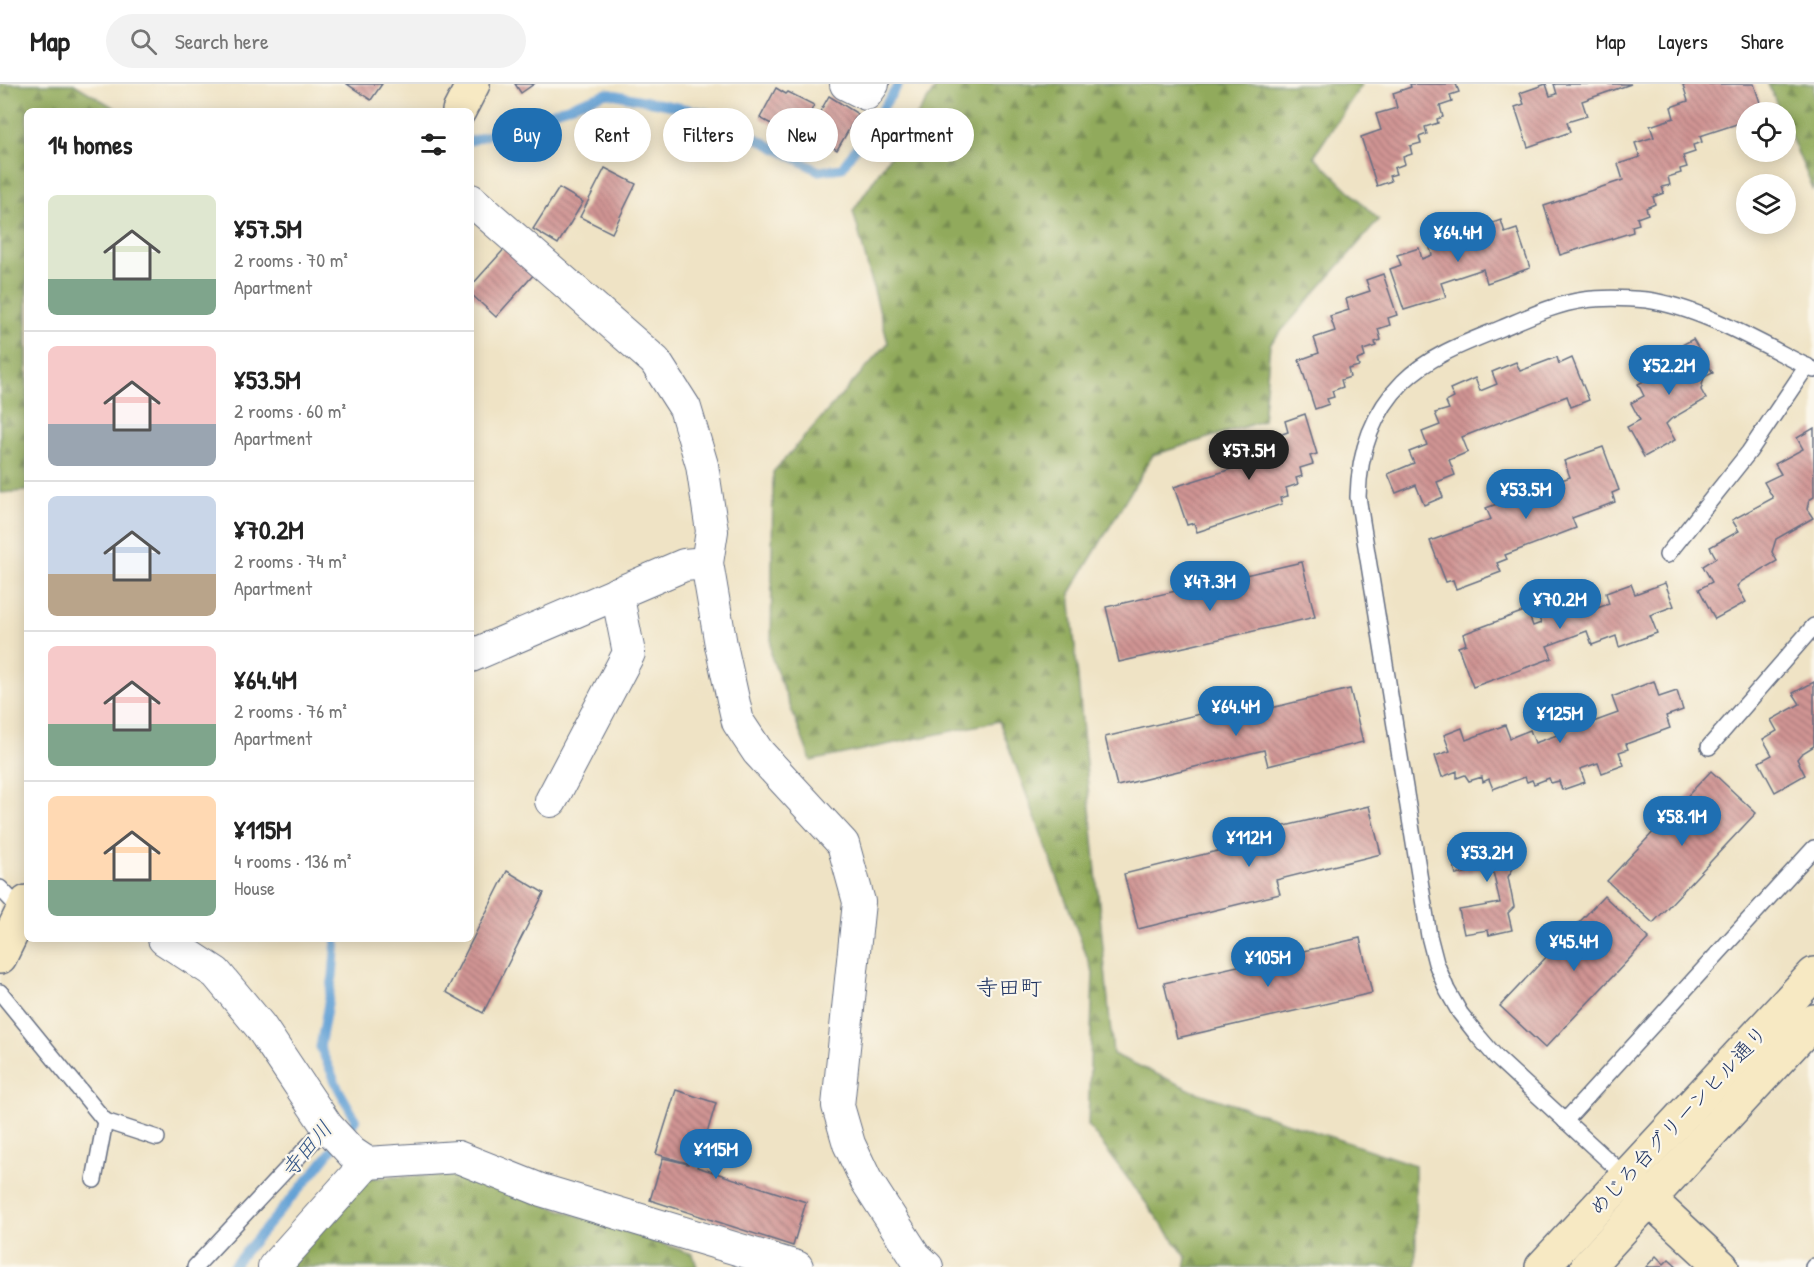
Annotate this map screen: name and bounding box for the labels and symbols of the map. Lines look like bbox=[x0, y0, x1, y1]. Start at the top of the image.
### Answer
pin: ¥64.4M bbox=[1409, 212, 1507, 263]
pin: ¥52.2M bbox=[1620, 345, 1718, 396]
pin: ¥57.5M bbox=[1200, 430, 1298, 481]
pin: ¥53.5M bbox=[1477, 469, 1575, 520]
pin: ¥47.3M bbox=[1161, 561, 1259, 612]
pin: ¥70.2M bbox=[1511, 579, 1609, 630]
pin: ¥64.4M bbox=[1187, 686, 1285, 737]
pin: ¥125M bbox=[1518, 693, 1602, 744]
pin: ¥58.1M bbox=[1633, 796, 1731, 847]
pin: ¥112M bbox=[1207, 817, 1291, 868]
pin: ¥53.2M bbox=[1438, 832, 1536, 883]
pin: ¥45.4M bbox=[1525, 921, 1623, 972]
pin: ¥105M bbox=[1226, 937, 1310, 988]
district label: 寺田町 bbox=[976, 972, 1042, 1002]
street label: めじろ台グリーンヒル通り bbox=[1582, 1019, 1774, 1221]
water label: 寺田川 bbox=[273, 1114, 339, 1184]
pin: ¥115M bbox=[674, 1129, 758, 1180]

